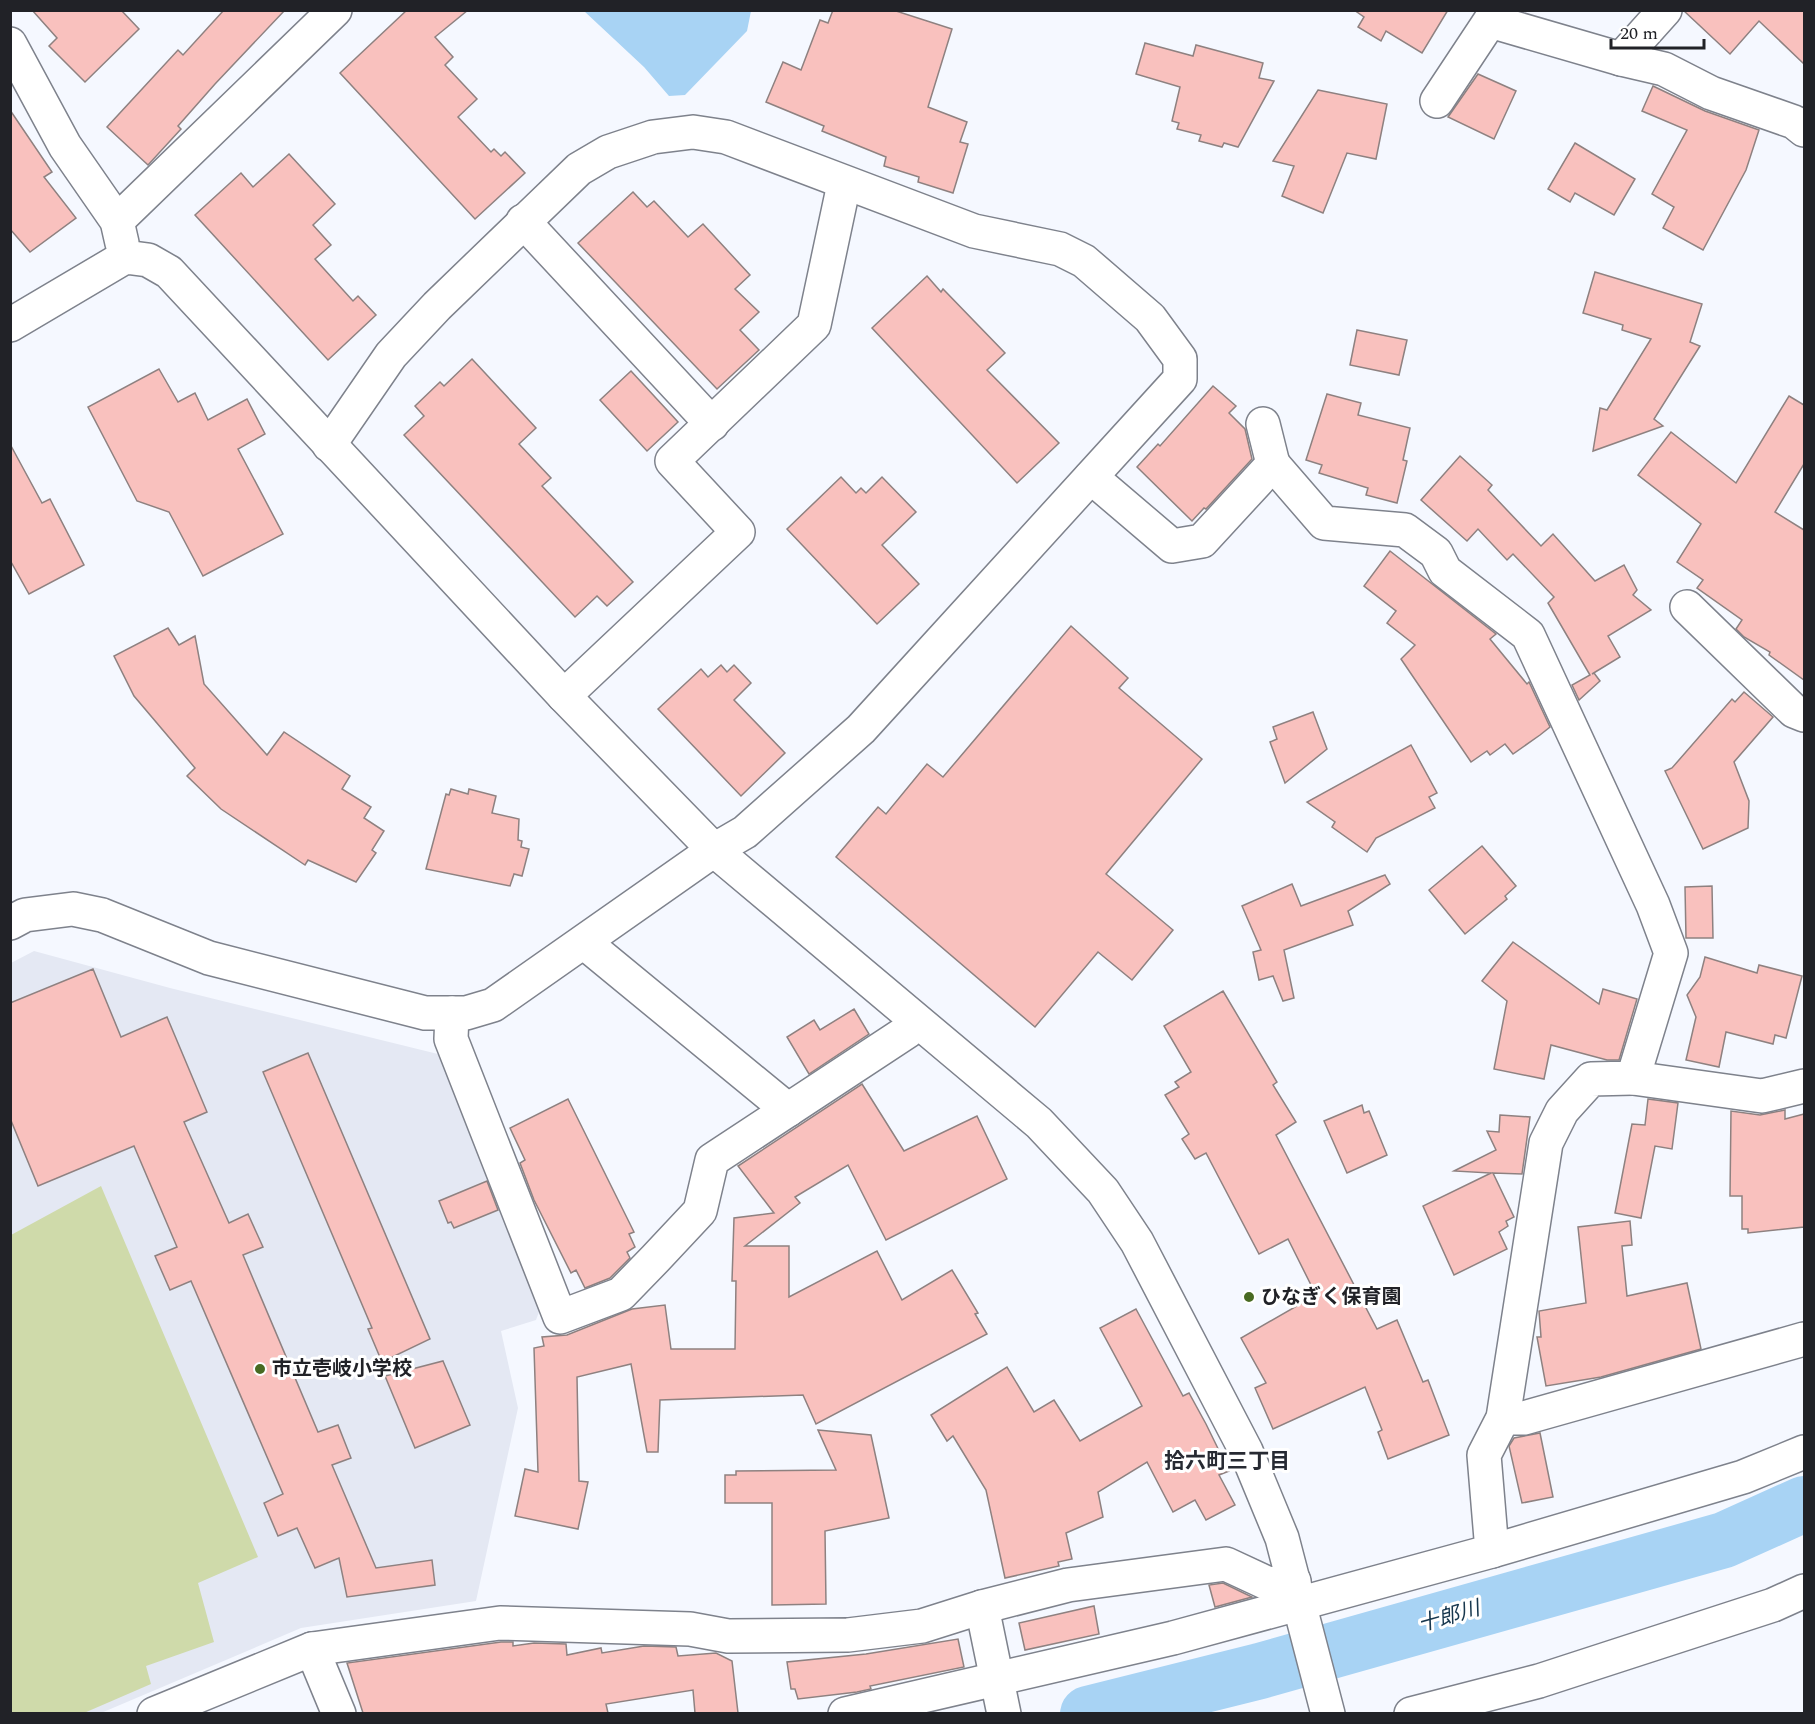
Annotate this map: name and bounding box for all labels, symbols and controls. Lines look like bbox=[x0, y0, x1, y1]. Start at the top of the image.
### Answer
scale bar bbox=[1611, 12, 1704, 50]
text: 20 m bbox=[1620, 20, 1658, 47]
place label: ひなぎく保育園 bbox=[1261, 1282, 1401, 1312]
marker: ひなぎく保育園 bbox=[1242, 1290, 1256, 1304]
place label: 市立壱岐小学校 bbox=[272, 1354, 412, 1384]
marker: 市立壱岐小学校 bbox=[253, 1362, 267, 1376]
district label: 拾六町三丁目 bbox=[1164, 1446, 1290, 1478]
water label: 十郎川 bbox=[1414, 1592, 1486, 1641]

